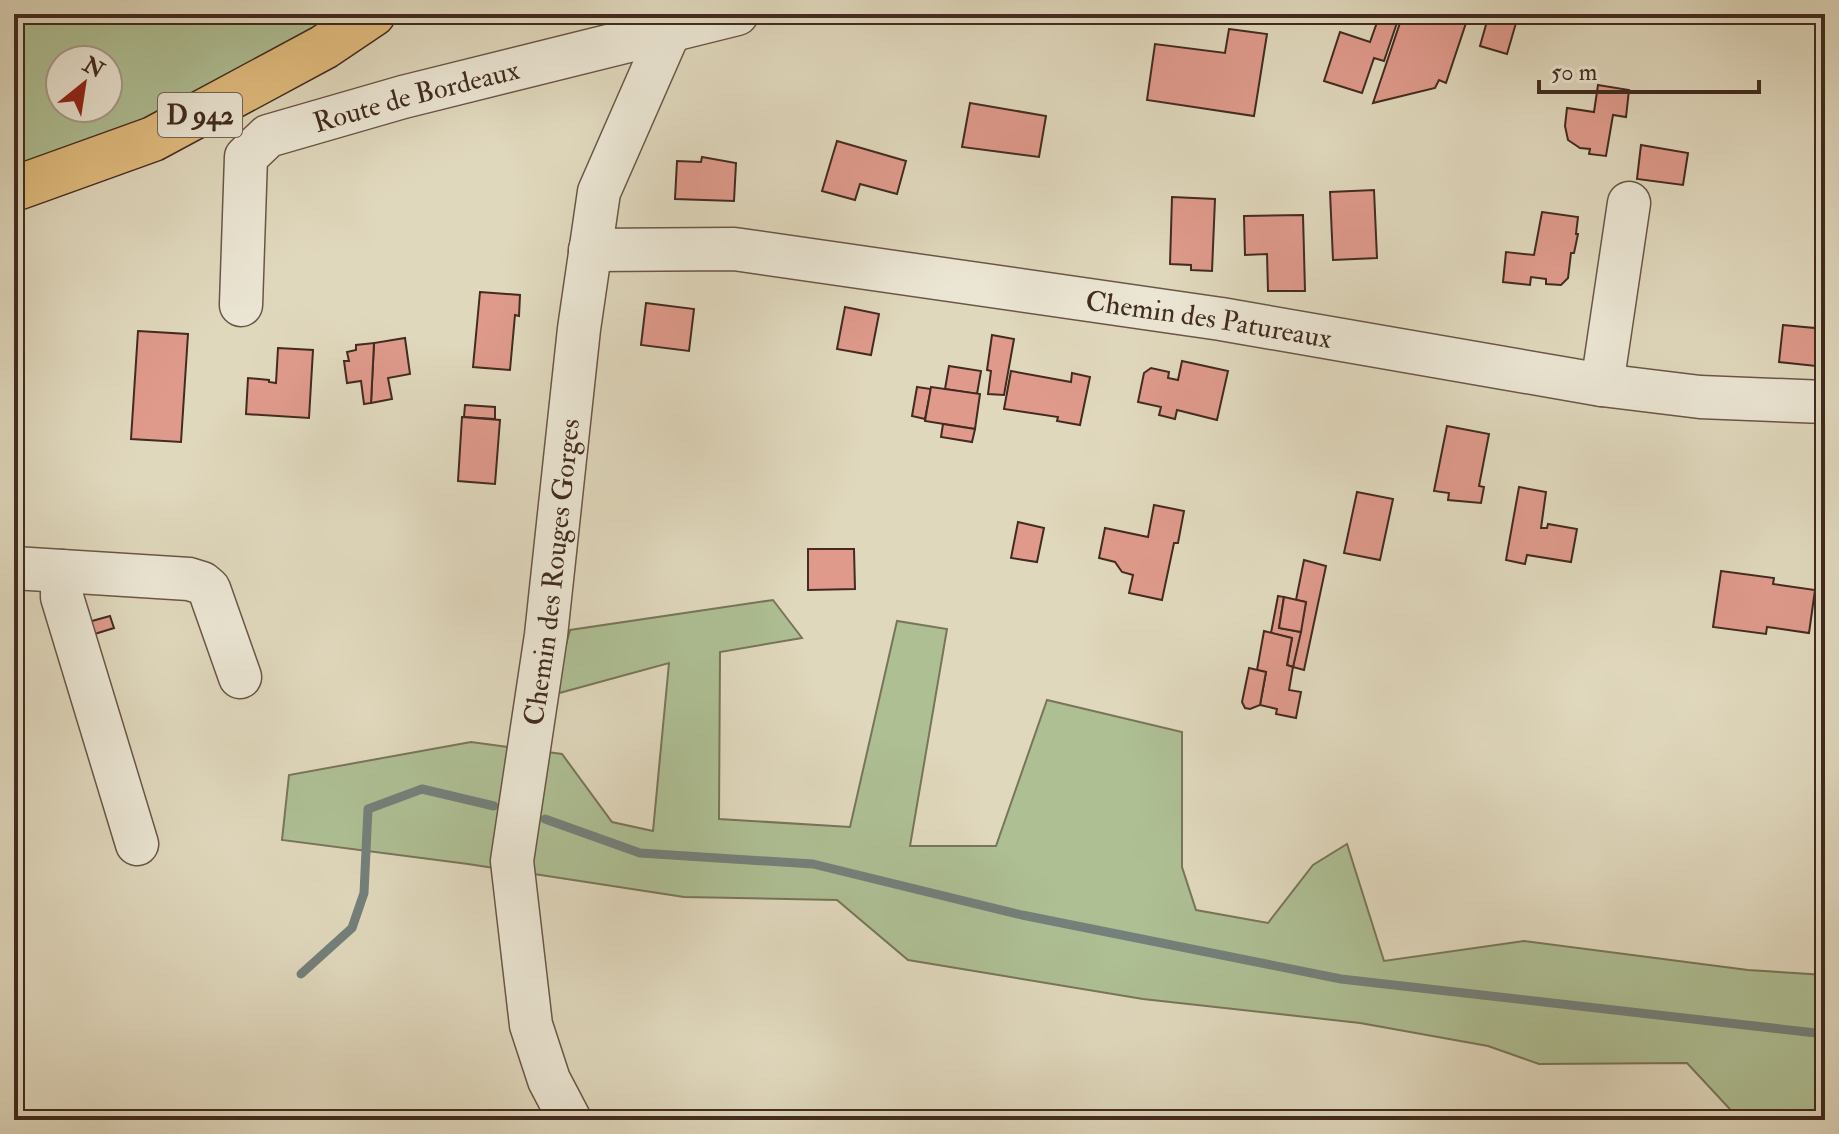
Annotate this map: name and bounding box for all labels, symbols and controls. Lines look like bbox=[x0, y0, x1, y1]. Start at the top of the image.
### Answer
north arrow bbox=[44, 44, 124, 124]
scale bar bbox=[1539, 44, 1759, 94]
text: N bbox=[77, 50, 109, 85]
street label: Route de Bordeaux bbox=[309, 53, 523, 141]
text: 50 m bbox=[1551, 57, 1598, 88]
road number: D 942 bbox=[158, 93, 242, 137]
street label: Chemin des Patureaux bbox=[1083, 284, 1335, 357]
street label: Chemin des Rouges Gorges bbox=[517, 417, 588, 728]

